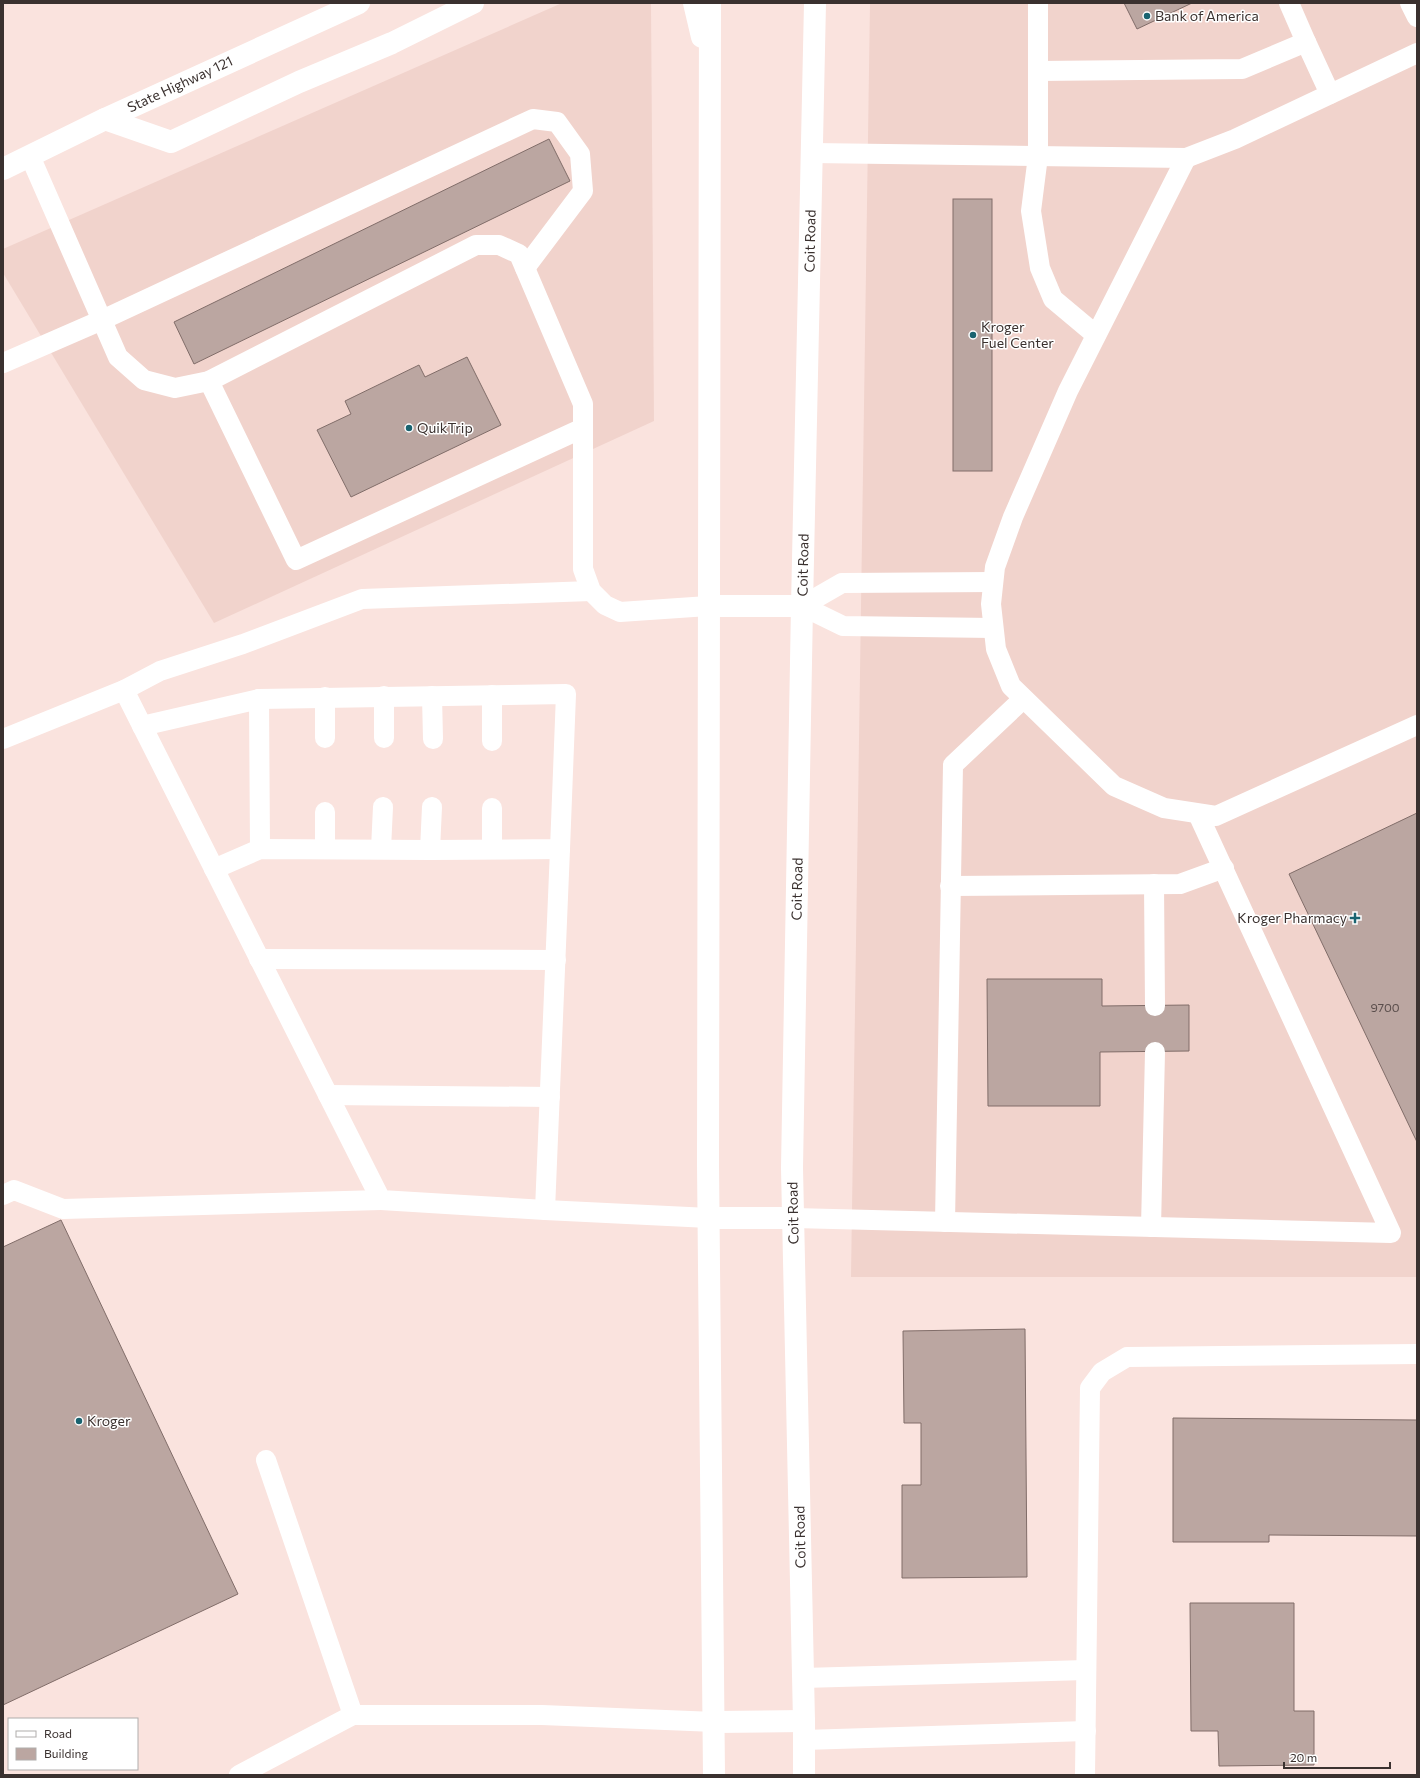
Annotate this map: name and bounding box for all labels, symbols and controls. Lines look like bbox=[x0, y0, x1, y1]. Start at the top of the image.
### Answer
place label: Bank of America bbox=[1155, 7, 1259, 24]
marker: Bank of America bbox=[1142, 11, 1152, 21]
street label: State Highway 121 bbox=[124, 52, 235, 115]
street label: Coit Road bbox=[800, 210, 819, 272]
place label: Kroger Fuel Center bbox=[981, 318, 1054, 351]
marker: Kroger Fuel Center bbox=[968, 330, 978, 340]
place label: QuikTrip bbox=[417, 419, 473, 436]
marker: QuikTrip bbox=[404, 423, 414, 433]
street label: Coit Road bbox=[793, 534, 812, 596]
street label: Coit Road bbox=[787, 858, 806, 920]
place label: Kroger Pharmacy bbox=[1237, 909, 1347, 926]
marker: Kroger Pharmacy bbox=[1350, 913, 1360, 923]
house number: 9700 bbox=[1370, 1000, 1400, 1014]
street label: Coit Road bbox=[783, 1182, 802, 1244]
place label: Kroger bbox=[87, 1412, 131, 1429]
marker: Kroger bbox=[74, 1416, 84, 1426]
street label: Coit Road bbox=[790, 1506, 809, 1568]
legend bbox=[8, 1718, 138, 1770]
text: Road bbox=[44, 1726, 72, 1740]
scale bar bbox=[1284, 1744, 1390, 1770]
text: Building bbox=[44, 1746, 88, 1760]
text: 20 m bbox=[1290, 1750, 1317, 1764]

